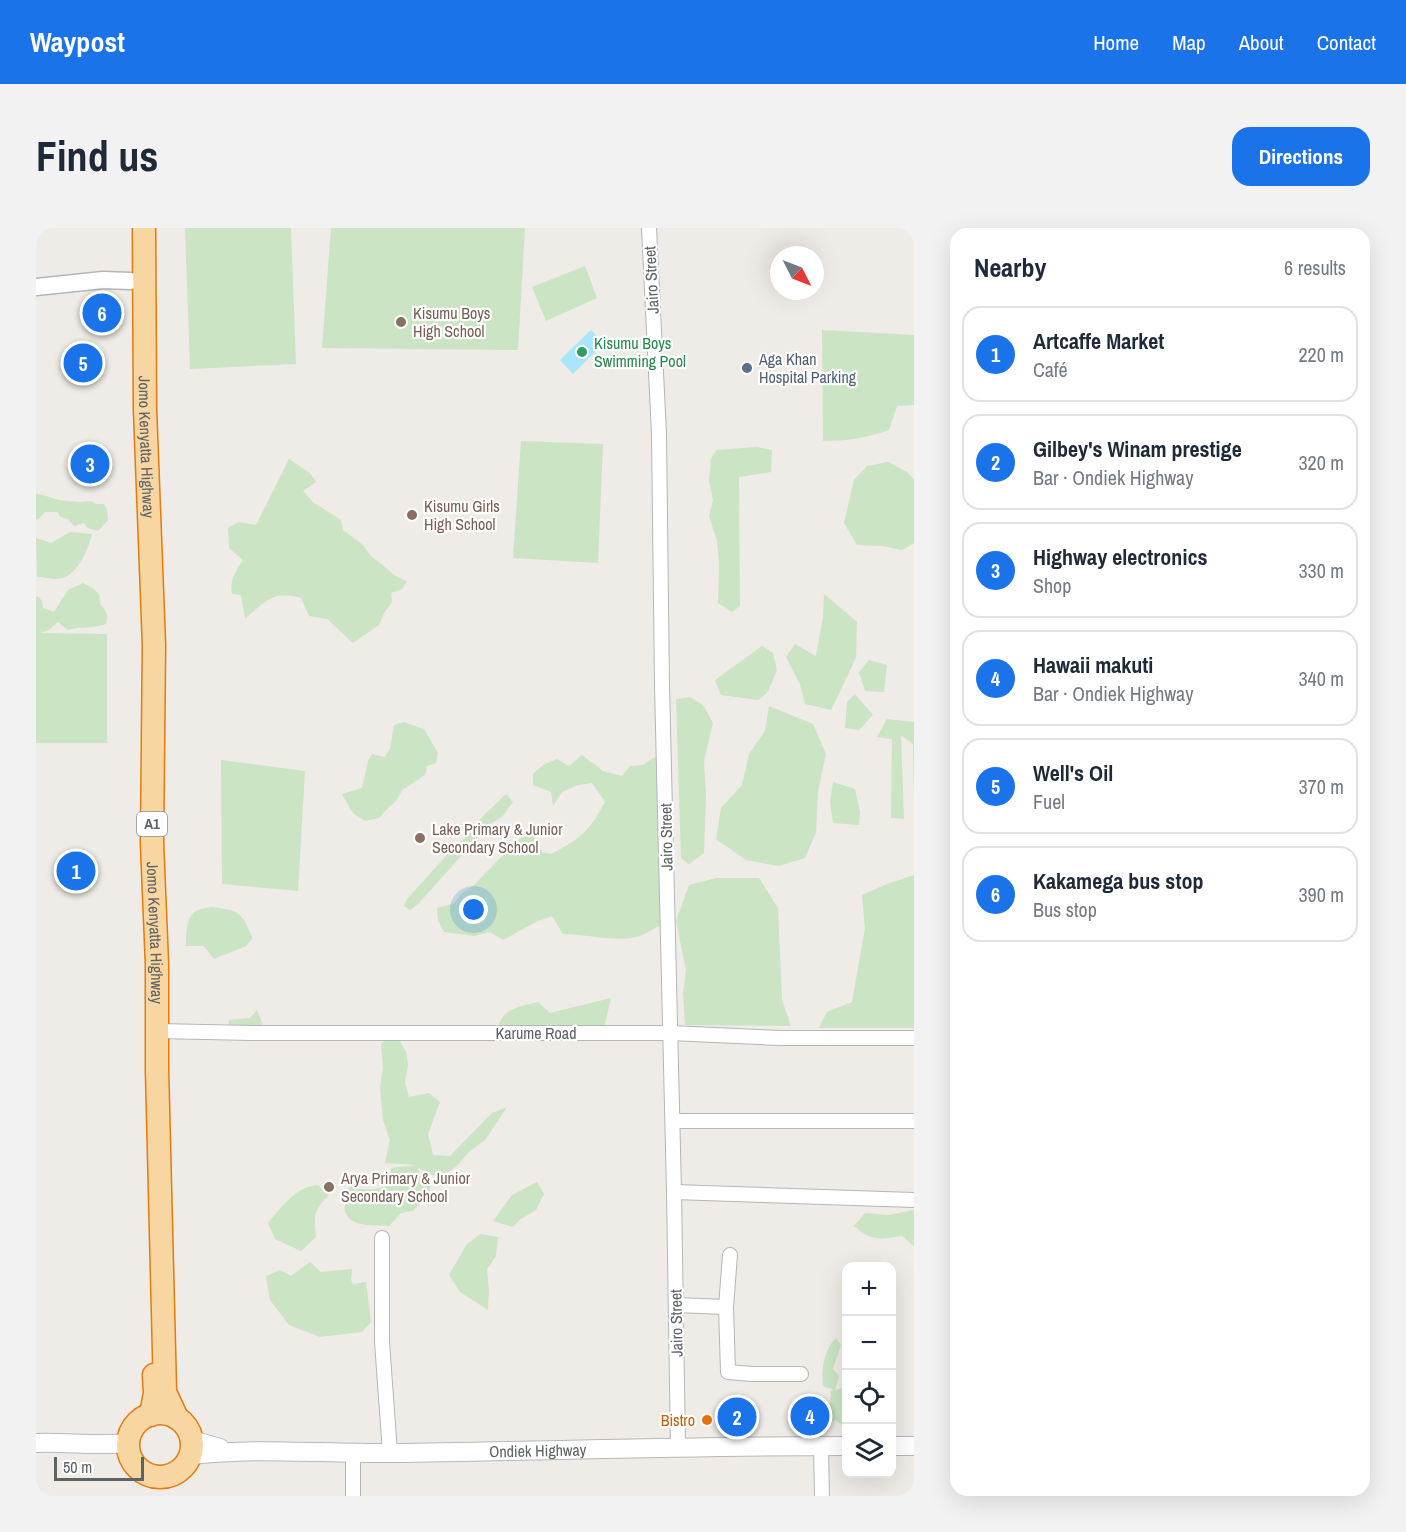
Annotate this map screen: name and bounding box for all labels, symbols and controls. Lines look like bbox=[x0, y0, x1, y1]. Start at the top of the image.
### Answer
text: Waypost bbox=[30, 23, 125, 61]
text: Home bbox=[1093, 28, 1139, 57]
text: Map bbox=[1172, 28, 1206, 57]
text: About bbox=[1239, 28, 1284, 57]
text: Contact bbox=[1317, 28, 1376, 57]
button: Directions bbox=[1232, 127, 1370, 186]
text: Find us bbox=[36, 128, 158, 184]
street label: Jairo Street bbox=[638, 245, 664, 314]
north arrow bbox=[770, 246, 824, 300]
text: Nearby bbox=[974, 250, 1046, 285]
text: 6 results bbox=[1284, 254, 1346, 281]
pin: 6 bbox=[82, 290, 122, 335]
place label: Kisumu Boys High School bbox=[413, 302, 490, 342]
marker: Kisumu Boys High School bbox=[394, 315, 408, 329]
text: Artcaffe Market bbox=[1033, 326, 1164, 356]
place label: Kisumu Boys Swimming Pool bbox=[594, 332, 686, 372]
pin: 5 bbox=[64, 340, 102, 386]
text: 1 bbox=[991, 341, 1000, 368]
text: 220 m bbox=[1298, 341, 1344, 368]
marker: Kisumu Boys Swimming Pool bbox=[575, 345, 589, 359]
place label: Aga Khan Hospital Parking bbox=[758, 348, 857, 388]
text: Café bbox=[1033, 356, 1068, 383]
marker: Aga Khan Hospital Parking bbox=[740, 361, 754, 375]
street label: Jomo Kenyatta Highway bbox=[134, 376, 160, 519]
text: Gilbey's Winam prestige bbox=[1033, 434, 1242, 464]
pin: 3 bbox=[70, 442, 110, 486]
text: 2 bbox=[991, 449, 1000, 476]
text: 320 m bbox=[1298, 449, 1344, 476]
text: Bar · Ondiek Highway bbox=[1033, 464, 1193, 491]
place label: Kisumu Girls High School bbox=[424, 495, 500, 535]
marker: Kisumu Girls High School bbox=[405, 508, 419, 522]
text: Highway electronics bbox=[1033, 542, 1207, 572]
text: 3 bbox=[991, 557, 1000, 584]
text: 330 m bbox=[1298, 557, 1344, 584]
text: Shop bbox=[1033, 572, 1071, 599]
text: Hawaii makuti bbox=[1033, 650, 1153, 680]
text: 4 bbox=[991, 665, 1000, 692]
text: 340 m bbox=[1298, 665, 1344, 692]
text: Bar · Ondiek Highway bbox=[1033, 680, 1193, 707]
text: Well's Oil bbox=[1033, 758, 1113, 788]
text: 5 bbox=[991, 773, 1000, 800]
text: 370 m bbox=[1298, 773, 1344, 800]
text: Fuel bbox=[1033, 788, 1065, 815]
street label: Jairo Street bbox=[654, 803, 678, 871]
road number: A1 bbox=[137, 812, 167, 836]
place label: Lake Primary & Junior Secondary School bbox=[432, 818, 563, 858]
marker: Lake Primary & Junior Secondary School bbox=[413, 831, 427, 845]
pin: 1 bbox=[56, 848, 96, 894]
street label: Jomo Kenyatta Highway bbox=[142, 861, 168, 1004]
text: Kakamega bus stop bbox=[1033, 866, 1203, 896]
text: 6 bbox=[991, 881, 1000, 908]
text: 390 m bbox=[1298, 881, 1344, 908]
your location bbox=[459, 895, 488, 924]
text: Bus stop bbox=[1033, 896, 1097, 923]
street label: Karume Road bbox=[496, 1022, 576, 1044]
place label: Arya Primary & Junior Secondary School bbox=[340, 1167, 471, 1207]
marker: Arya Primary & Junior Secondary School bbox=[322, 1180, 336, 1194]
map controls bbox=[842, 1262, 896, 1478]
button: + bbox=[842, 1262, 896, 1316]
street label: Jairo Street bbox=[664, 1289, 688, 1357]
button: − bbox=[842, 1316, 896, 1370]
button: locate bbox=[842, 1370, 896, 1424]
pin: 2 bbox=[718, 1394, 756, 1440]
pin: 4 bbox=[790, 1394, 830, 1438]
place label: Bistro bbox=[661, 1409, 695, 1431]
marker: Bistro bbox=[700, 1413, 714, 1427]
button: layers bbox=[842, 1424, 896, 1478]
street label: Ondiek Highway bbox=[489, 1438, 587, 1462]
scale bar bbox=[54, 1454, 144, 1482]
text: 50 m bbox=[63, 1456, 92, 1478]

